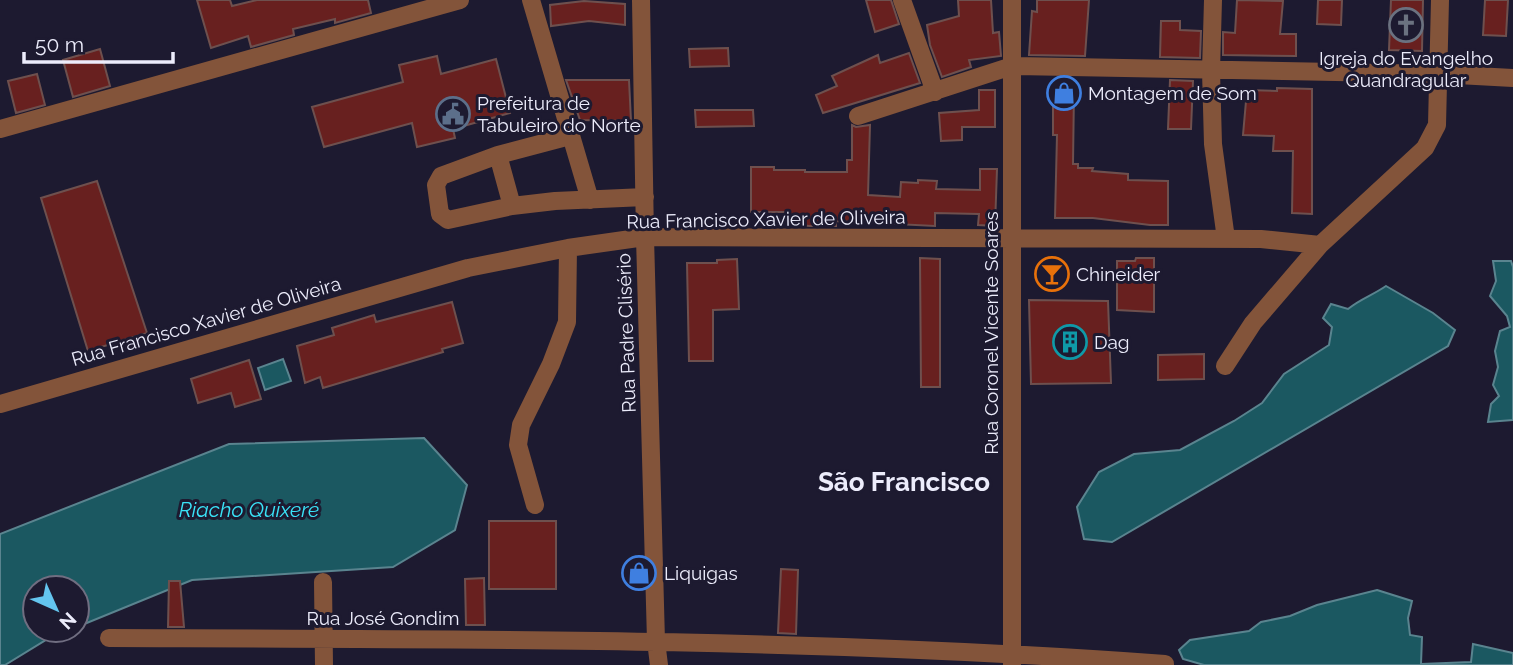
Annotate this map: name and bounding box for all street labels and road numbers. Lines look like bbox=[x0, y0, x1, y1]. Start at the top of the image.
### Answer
street label: Rua Francisco Xavier de Oliveira bbox=[626, 206, 906, 232]
street label: Rua Coronel Vicente Soares bbox=[980, 211, 1002, 455]
street label: Rua Padre Clisério bbox=[612, 253, 640, 413]
street label: Rua Francisco Xavier de Oliveira bbox=[69, 272, 343, 370]
street label: Rua José Gondim bbox=[306, 607, 460, 629]

